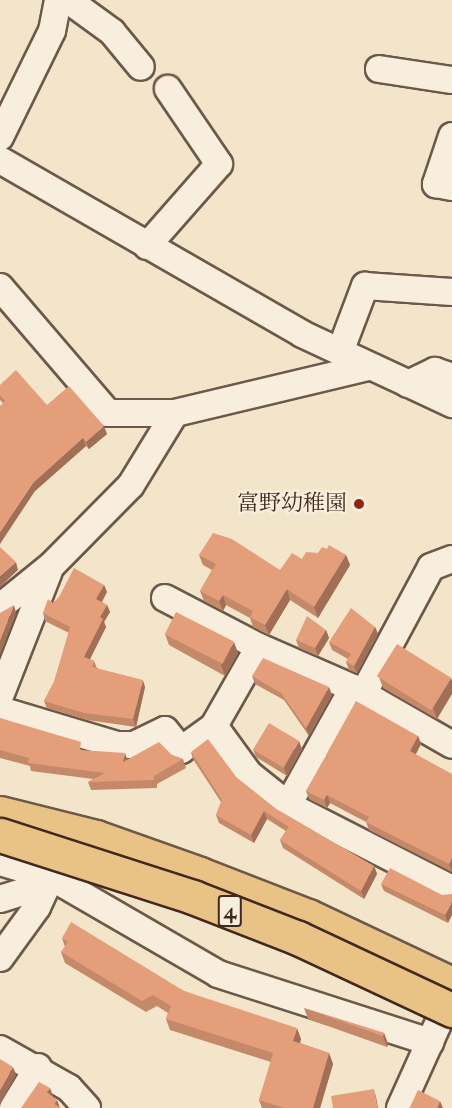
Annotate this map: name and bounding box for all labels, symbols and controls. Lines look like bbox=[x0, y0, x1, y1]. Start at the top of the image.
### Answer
place label: 富野幼稚園 bbox=[237, 491, 347, 517]
marker: 富野幼稚園 bbox=[352, 497, 366, 511]
road number: 4 bbox=[216, 893, 244, 929]

